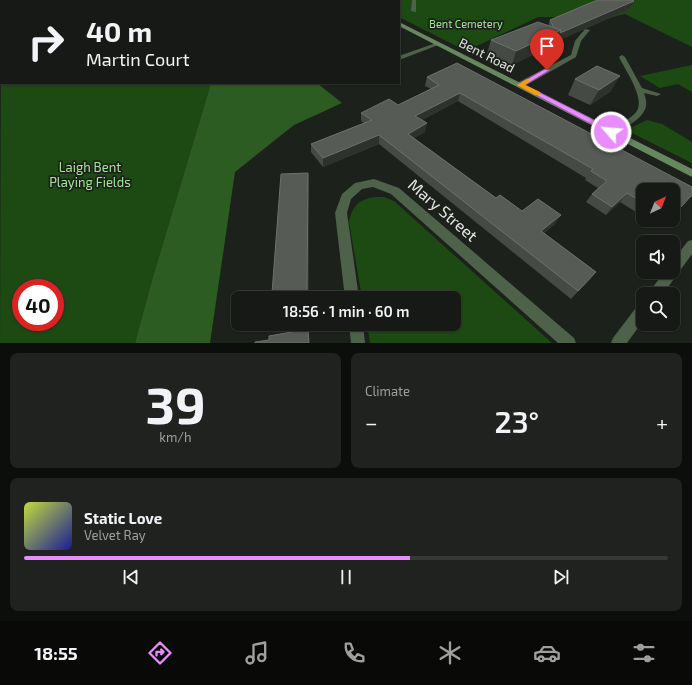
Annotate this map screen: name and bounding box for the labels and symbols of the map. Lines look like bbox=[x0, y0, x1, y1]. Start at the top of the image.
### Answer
park label: Bent Cemetery bbox=[429, 17, 503, 30]
pin bbox=[530, 29, 564, 70]
street label: Bent Road bbox=[456, 34, 518, 76]
position arrow bbox=[590, 111, 632, 153]
park label: Laigh Bent Playing Fields bbox=[49, 159, 131, 190]
street label: Mary Street bbox=[405, 174, 482, 245]
north arrow bbox=[636, 183, 680, 227]
speed limit sign: 40 bbox=[12, 279, 64, 331]

